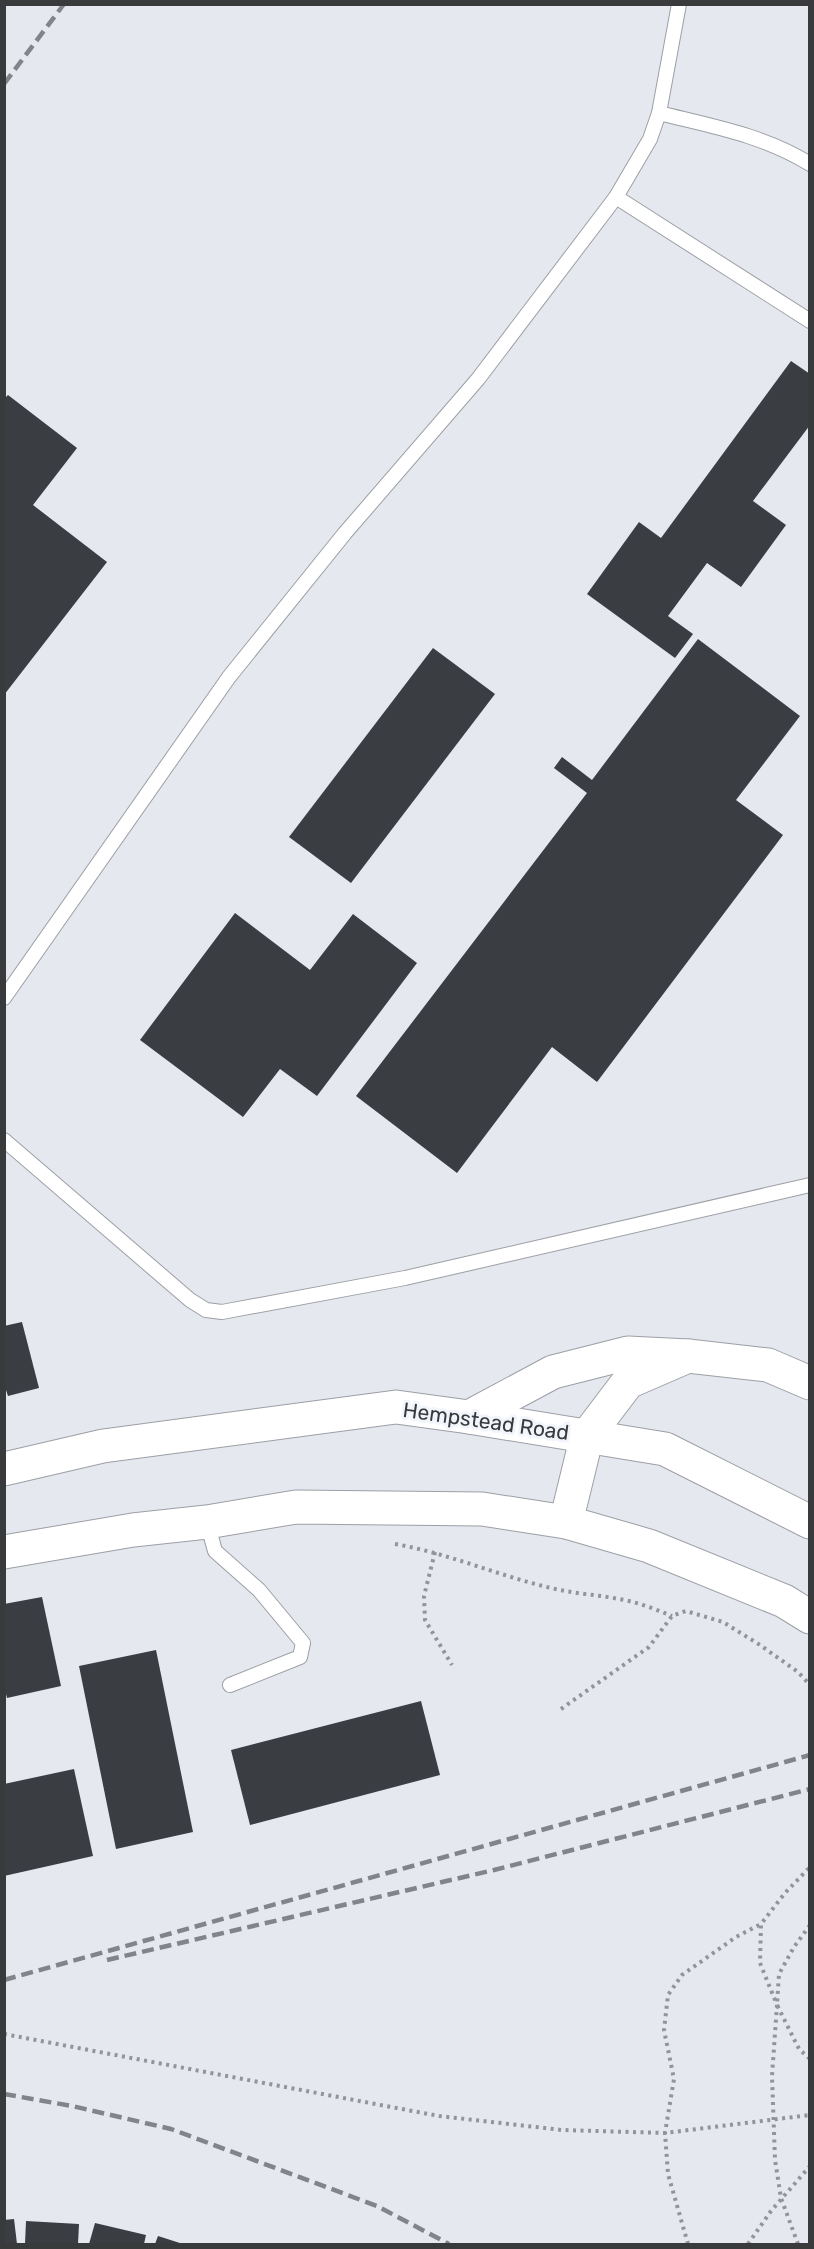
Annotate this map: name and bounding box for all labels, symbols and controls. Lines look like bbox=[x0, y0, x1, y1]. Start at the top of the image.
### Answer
street label: Hempstead Road bbox=[401, 1397, 571, 1445]

